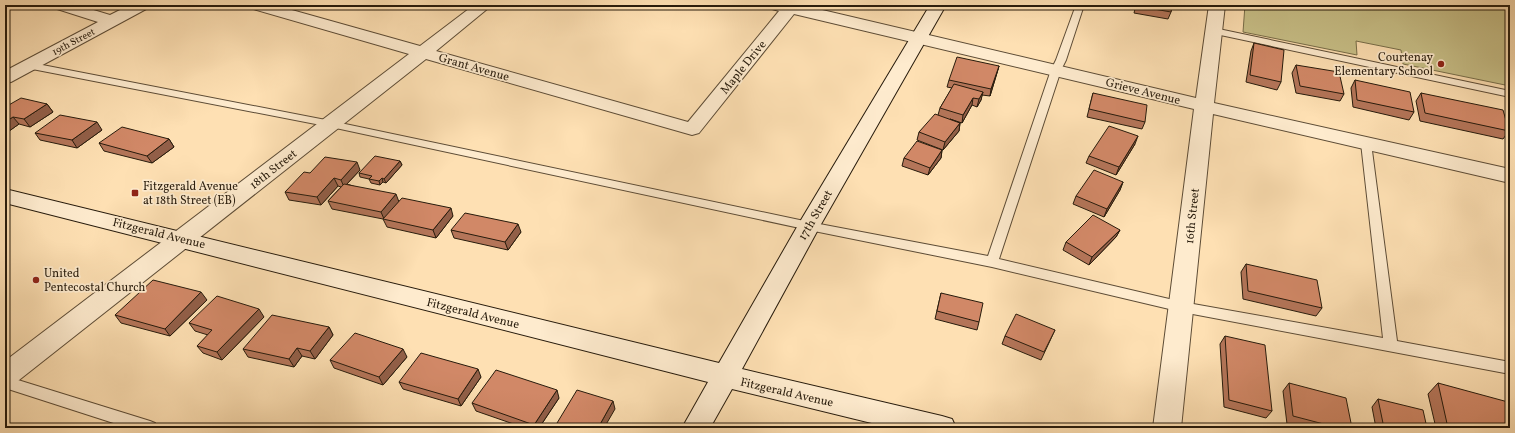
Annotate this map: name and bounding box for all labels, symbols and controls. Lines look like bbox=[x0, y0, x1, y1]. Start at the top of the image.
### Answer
street label: 19th Street bbox=[50, 24, 98, 59]
street label: Maple Drive bbox=[717, 37, 771, 98]
street label: Grant Avenue bbox=[437, 50, 511, 86]
place label: Courtenay Elementary School bbox=[1334, 50, 1433, 80]
marker: Courtenay Elementary School bbox=[1436, 59, 1446, 69]
street label: Grieve Avenue bbox=[1104, 75, 1182, 109]
street label: 18th Street bbox=[247, 146, 301, 193]
place label: Fitzgerald Avenue at 18th Street (EB) bbox=[143, 179, 238, 209]
street label: 17th Street bbox=[795, 187, 837, 244]
street label: 16th Street bbox=[1182, 187, 1204, 245]
marker: Fitzgerald Avenue at 18th Street (EB) bbox=[130, 188, 140, 198]
street label: Fitzgerald Avenue bbox=[111, 215, 207, 253]
place label: United Pentecostal Church bbox=[44, 266, 145, 296]
marker: United Pentecostal Church bbox=[31, 275, 41, 285]
street label: Fitzgerald Avenue bbox=[425, 295, 521, 333]
street label: Fitzgerald Avenue bbox=[739, 374, 835, 412]

